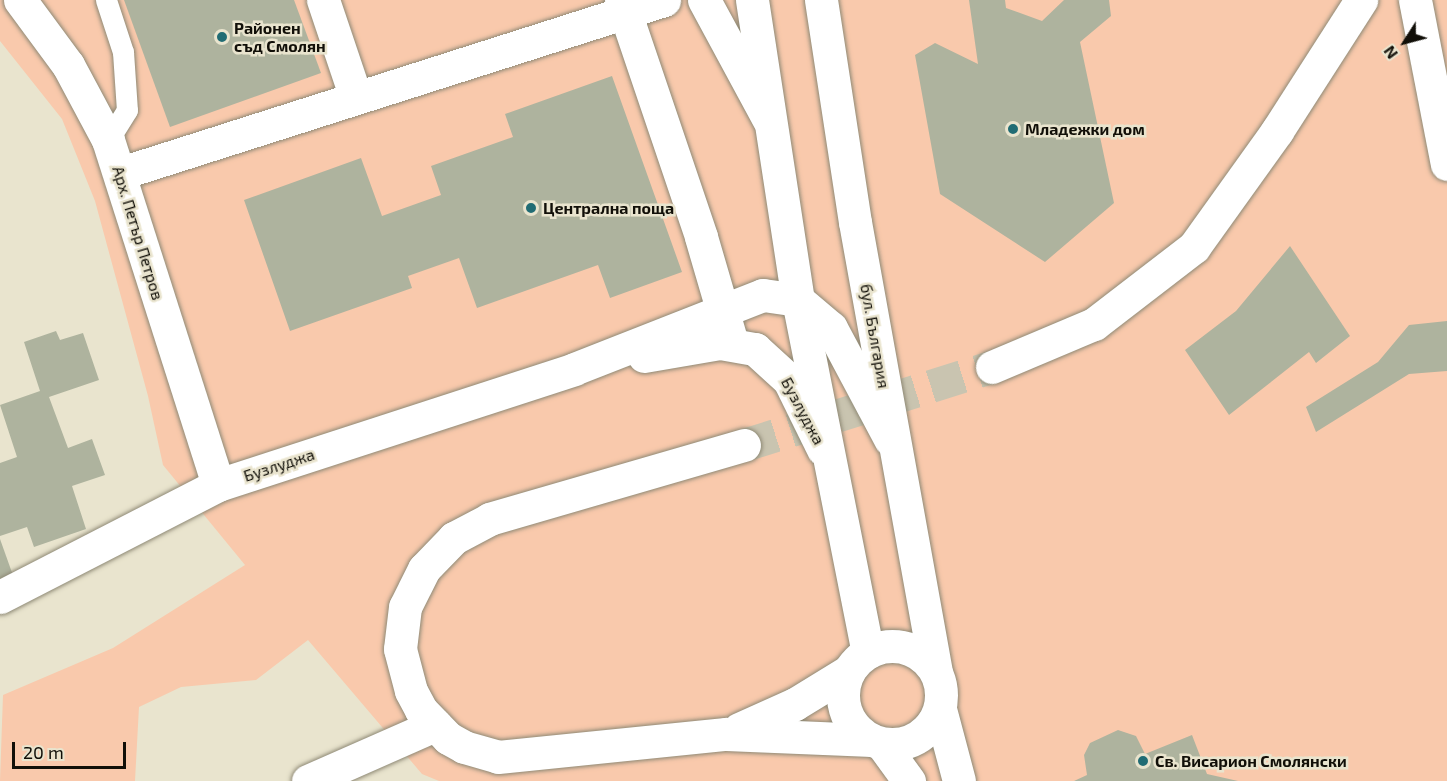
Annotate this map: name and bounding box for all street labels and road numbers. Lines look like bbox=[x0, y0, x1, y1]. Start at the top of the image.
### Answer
street label: Арх. Петър Петров bbox=[108, 164, 168, 302]
street label: бул. България bbox=[856, 282, 894, 390]
street label: Бузлуджа bbox=[777, 374, 829, 448]
street label: Бузлуджа bbox=[241, 444, 317, 486]

